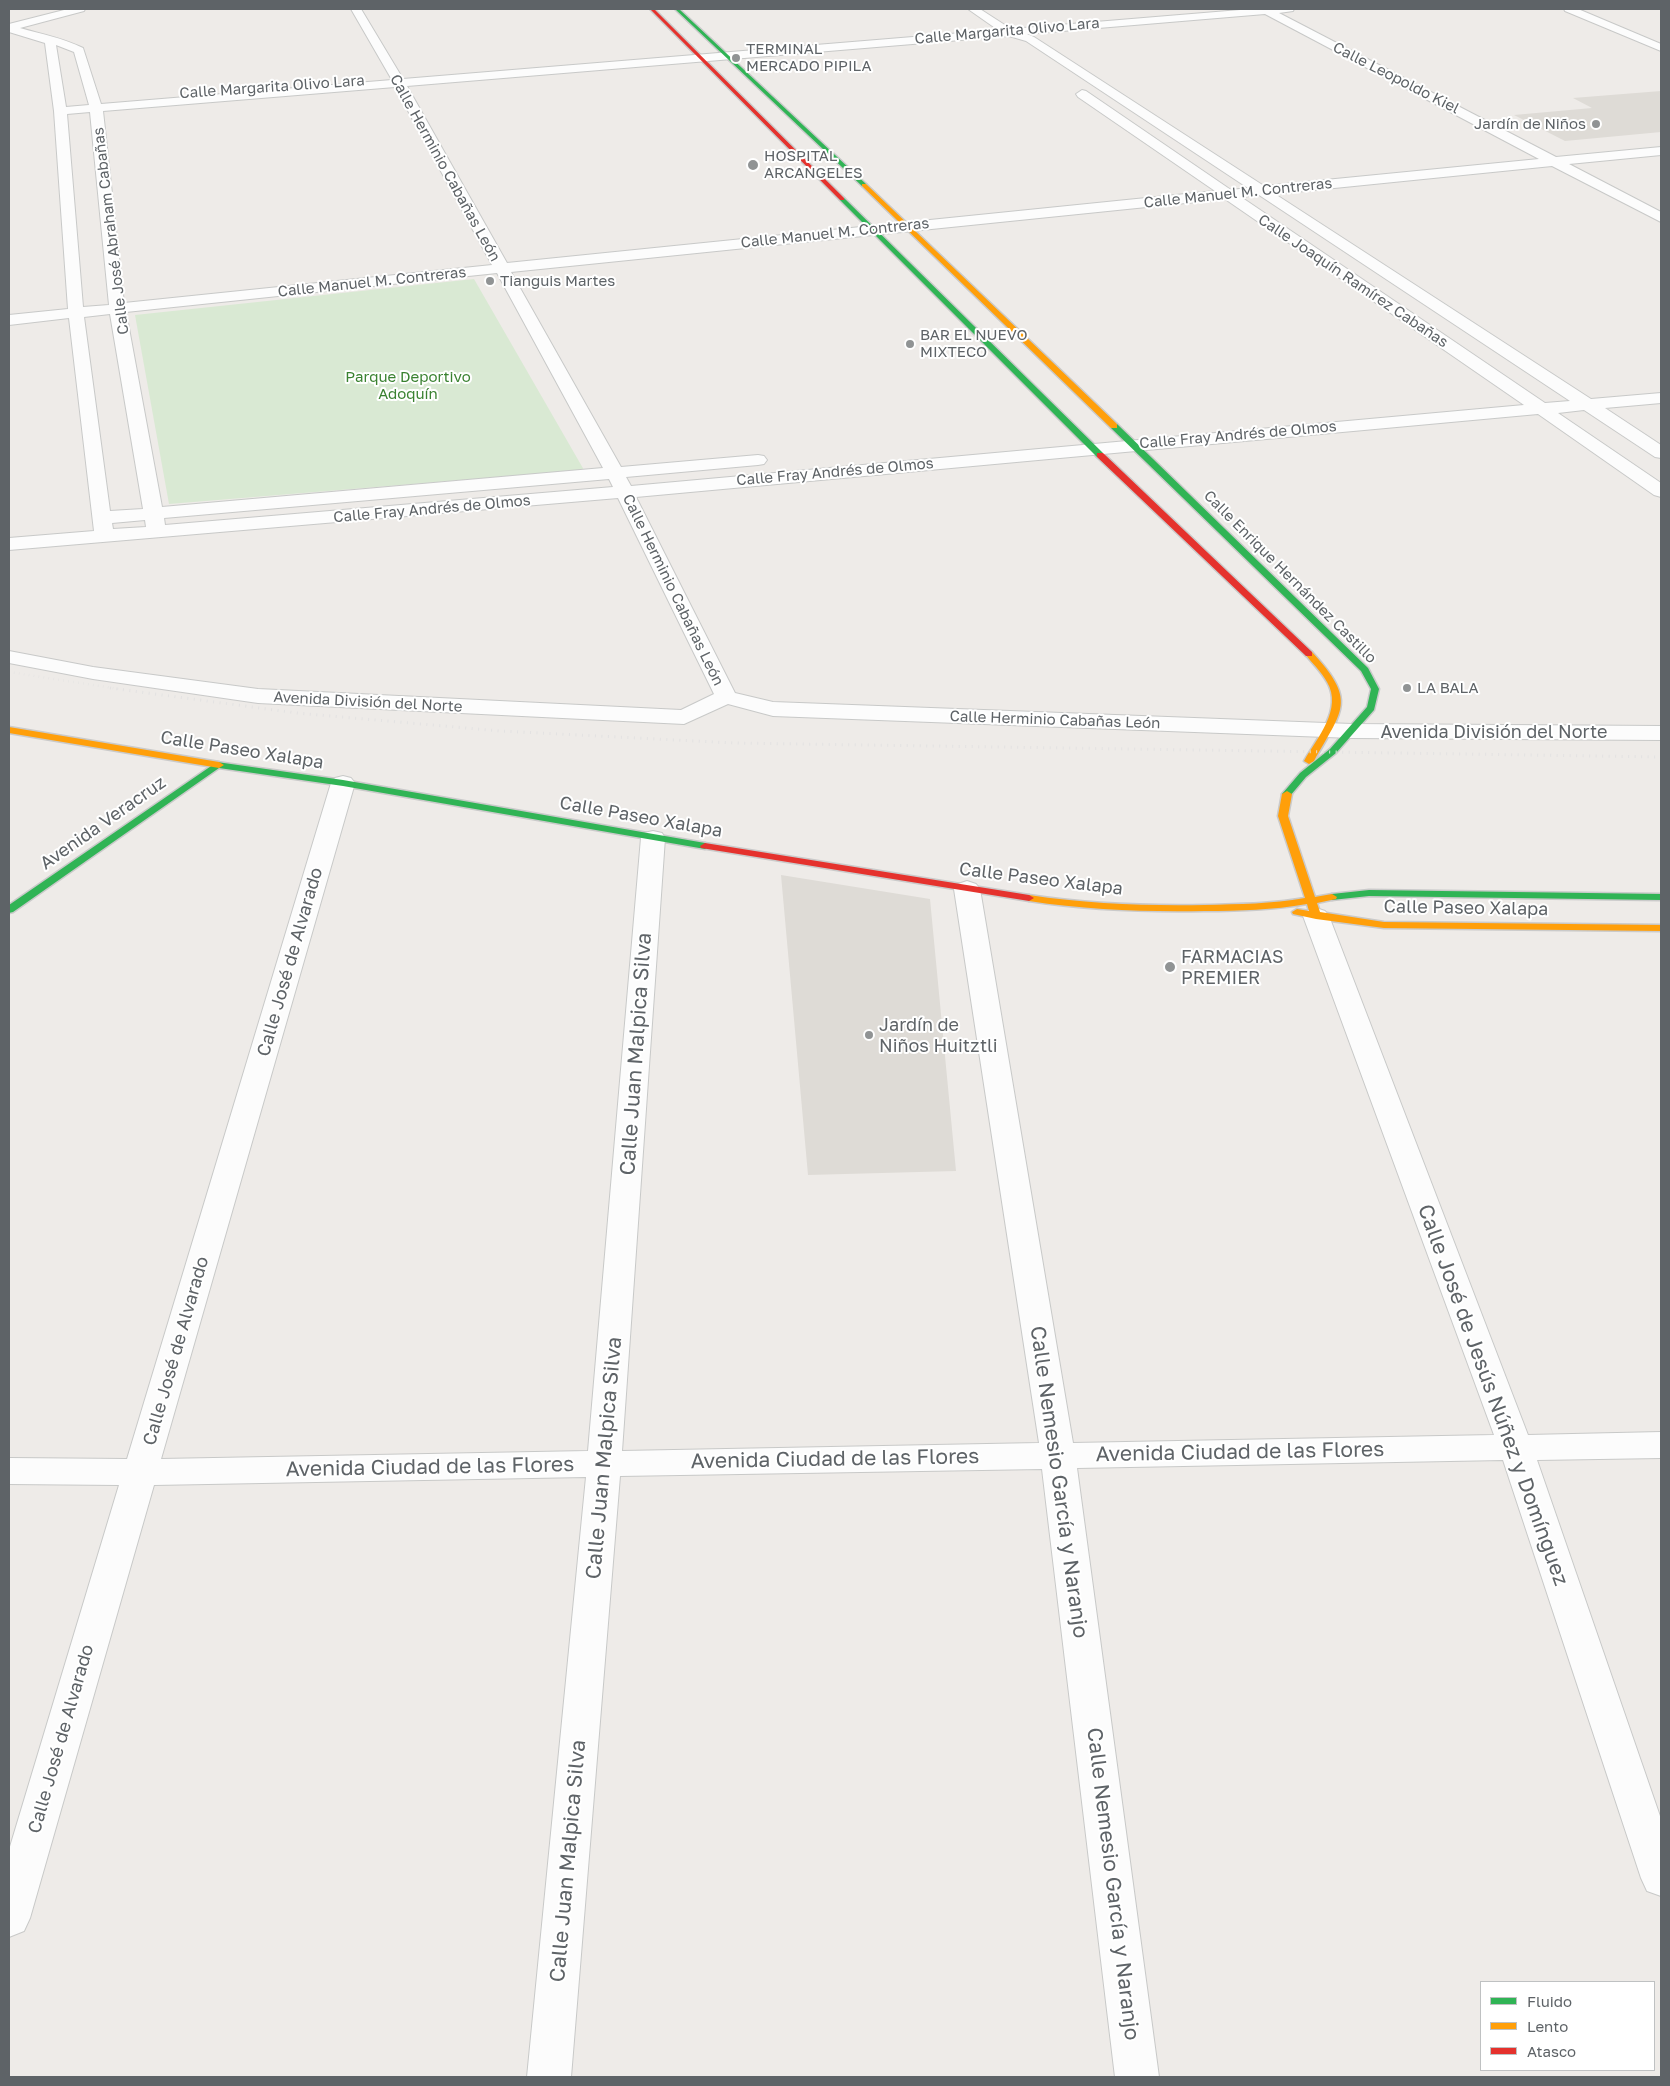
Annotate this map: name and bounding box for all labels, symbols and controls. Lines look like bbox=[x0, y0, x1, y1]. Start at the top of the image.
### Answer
street label: Calle Margarita Olivo Lara bbox=[914, 14, 1100, 48]
street label: Calle Leopoldo Kiel bbox=[1330, 38, 1462, 118]
place label: TERMINAL MERCADO PIPILA bbox=[746, 40, 872, 75]
marker: TERMINAL MERCADO PIPILA bbox=[730, 52, 742, 64]
street label: Calle Herminio Cabañas León bbox=[386, 71, 504, 265]
street label: Calle Margarita Olivo Lara bbox=[179, 72, 365, 102]
place label: Jardín de Niños bbox=[1474, 115, 1586, 133]
marker: Jardín de Niños bbox=[1590, 118, 1602, 130]
street label: Calle José Abraham Cabañas bbox=[89, 126, 133, 336]
place label: HOSPITAL ARCANGELES bbox=[764, 147, 863, 182]
marker: HOSPITAL ARCANGELES bbox=[746, 158, 760, 172]
street label: Calle Manuel M. Contreras bbox=[1143, 174, 1333, 212]
street label: Calle Joaquín Ramírez Cabañas bbox=[1255, 211, 1451, 351]
street label: Calle Manuel M. Contreras bbox=[740, 214, 930, 252]
street label: Calle Manuel M. Contreras bbox=[277, 263, 467, 301]
place label: Tianguis Martes bbox=[500, 272, 615, 290]
marker: Tianguis Martes bbox=[484, 275, 496, 287]
place label: BAR EL NUEVO MIXTECO bbox=[920, 326, 1028, 361]
marker: BAR EL NUEVO MIXTECO bbox=[904, 338, 916, 350]
park label: Parque Deportivo Adoquín bbox=[345, 368, 471, 403]
street label: Calle Fray Andrés de Olmos bbox=[1139, 417, 1337, 453]
street label: Calle Fray Andrés de Olmos bbox=[736, 454, 934, 490]
street label: Calle Enrique Hernández Castillo bbox=[1200, 487, 1380, 667]
street label: Calle Fray Andrés de Olmos bbox=[333, 491, 531, 527]
street label: Calle Herminio Cabañas León bbox=[619, 491, 727, 689]
place label: LA BALA bbox=[1417, 679, 1479, 697]
marker: LA BALA bbox=[1401, 682, 1413, 694]
street label: Avenida División del Norte bbox=[273, 688, 463, 716]
street label: Calle Herminio Cabañas León bbox=[949, 707, 1161, 733]
street label: Avenida División del Norte bbox=[1380, 721, 1608, 743]
street label: Calle Paseo Xalapa bbox=[159, 726, 325, 774]
street label: Avenida Veracruz bbox=[36, 772, 170, 874]
street label: Calle Paseo Xalapa bbox=[558, 792, 724, 842]
street label: Calle Paseo Xalapa bbox=[958, 858, 1124, 900]
street label: Calle José de Alvarado bbox=[253, 865, 327, 1059]
street label: Calle Paseo Xalapa bbox=[1383, 896, 1549, 920]
street label: Calle Juan Malpica Silva bbox=[615, 932, 657, 1176]
place label: FARMACIAS PREMIER bbox=[1181, 946, 1283, 989]
marker: FARMACIAS PREMIER bbox=[1163, 960, 1177, 974]
place label: Jardín de Niños Huitztli bbox=[879, 1014, 998, 1056]
marker: Jardín de Niños Huitztli bbox=[863, 1029, 875, 1041]
street label: Calle José de Jesús Núñez y Domínguez bbox=[1412, 1201, 1574, 1589]
street label: Calle José de Alvarado bbox=[139, 1254, 213, 1448]
street label: Calle Nemesio García y Naranjo bbox=[1025, 1324, 1093, 1640]
street label: Calle Juan Malpica Silva bbox=[581, 1336, 627, 1580]
street label: Avenida Ciudad de las Flores bbox=[1095, 1437, 1385, 1467]
street label: Avenida Ciudad de las Flores bbox=[690, 1444, 980, 1474]
street label: Avenida Ciudad de las Flores bbox=[285, 1452, 575, 1482]
street label: Calle José de Alvarado bbox=[24, 1642, 98, 1836]
street label: Calle Nemesio García y Naranjo bbox=[1081, 1726, 1145, 2042]
street label: Calle Juan Malpica Silva bbox=[545, 1739, 591, 1983]
legend bbox=[1480, 1981, 1655, 2071]
text: Fluido bbox=[1527, 1992, 1572, 2010]
text: Lento bbox=[1527, 2017, 1568, 2035]
text: Atasco bbox=[1527, 2042, 1576, 2060]

